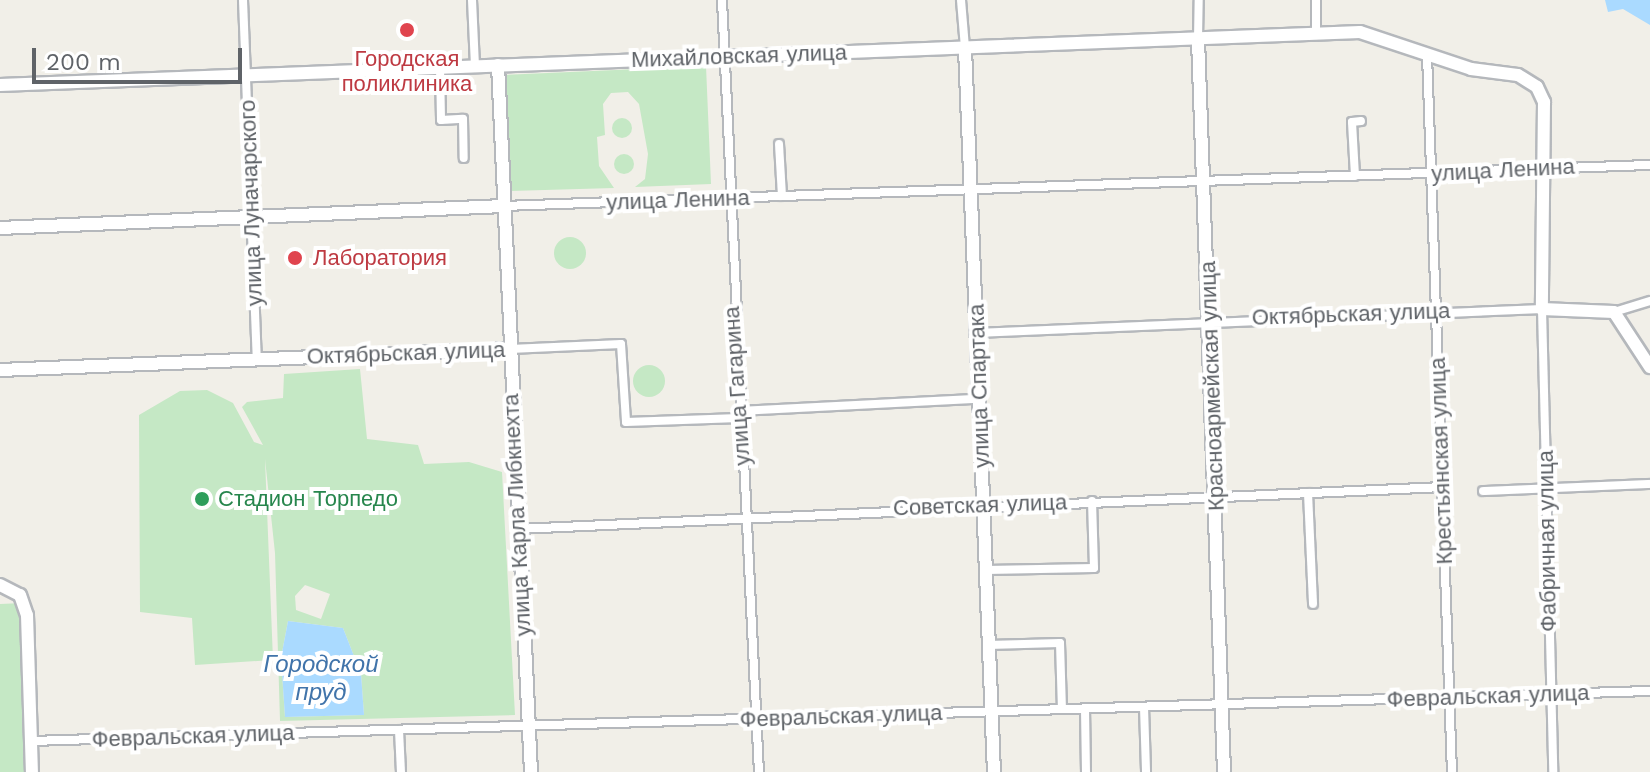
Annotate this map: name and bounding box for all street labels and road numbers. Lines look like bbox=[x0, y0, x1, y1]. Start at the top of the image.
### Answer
street label: Михайловская улица bbox=[631, 39, 847, 73]
street label: улица Луначарского bbox=[234, 99, 268, 307]
street label: улица Ленина bbox=[1431, 153, 1575, 187]
street label: улица Ленина bbox=[606, 184, 750, 216]
street label: Красноармейская улица bbox=[1194, 261, 1230, 511]
street label: Октябрьская улица bbox=[1251, 297, 1451, 331]
street label: улица Спартака bbox=[963, 304, 995, 468]
street label: улица Гагарина bbox=[718, 305, 756, 467]
street label: Октябрьская улица bbox=[306, 336, 506, 370]
street label: Крестьянская улица bbox=[1424, 357, 1458, 565]
street label: улица Карла Либкнехта bbox=[497, 393, 537, 637]
street label: Фабричная улица bbox=[1532, 450, 1562, 632]
street label: Советская улица bbox=[893, 489, 1067, 521]
street label: Февральская улица bbox=[1386, 679, 1590, 713]
street label: Февральская улица bbox=[739, 699, 943, 733]
street label: Февральская улица bbox=[91, 719, 295, 753]

